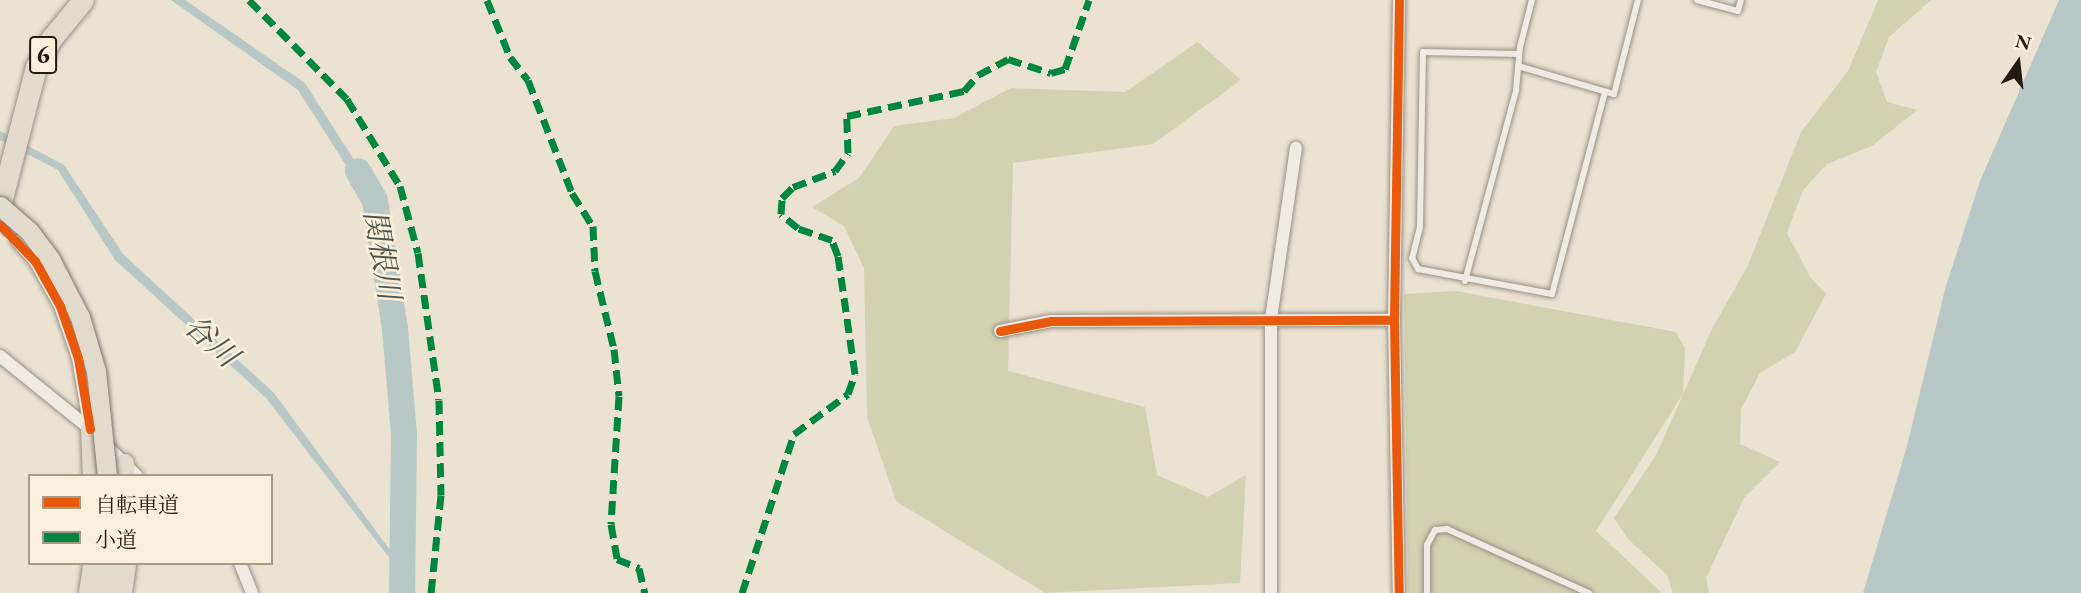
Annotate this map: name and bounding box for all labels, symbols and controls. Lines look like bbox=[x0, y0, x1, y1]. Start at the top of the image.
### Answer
north arrow bbox=[1983, 28, 2053, 98]
text: N bbox=[2013, 28, 2034, 56]
road number: 6 bbox=[29, 32, 57, 78]
water label: 関根川 bbox=[356, 208, 408, 302]
water label: 谷川 bbox=[177, 308, 245, 374]
legend bbox=[28, 474, 273, 565]
text: 自転車道 bbox=[95, 491, 179, 518]
text: 小道 bbox=[95, 526, 137, 553]

